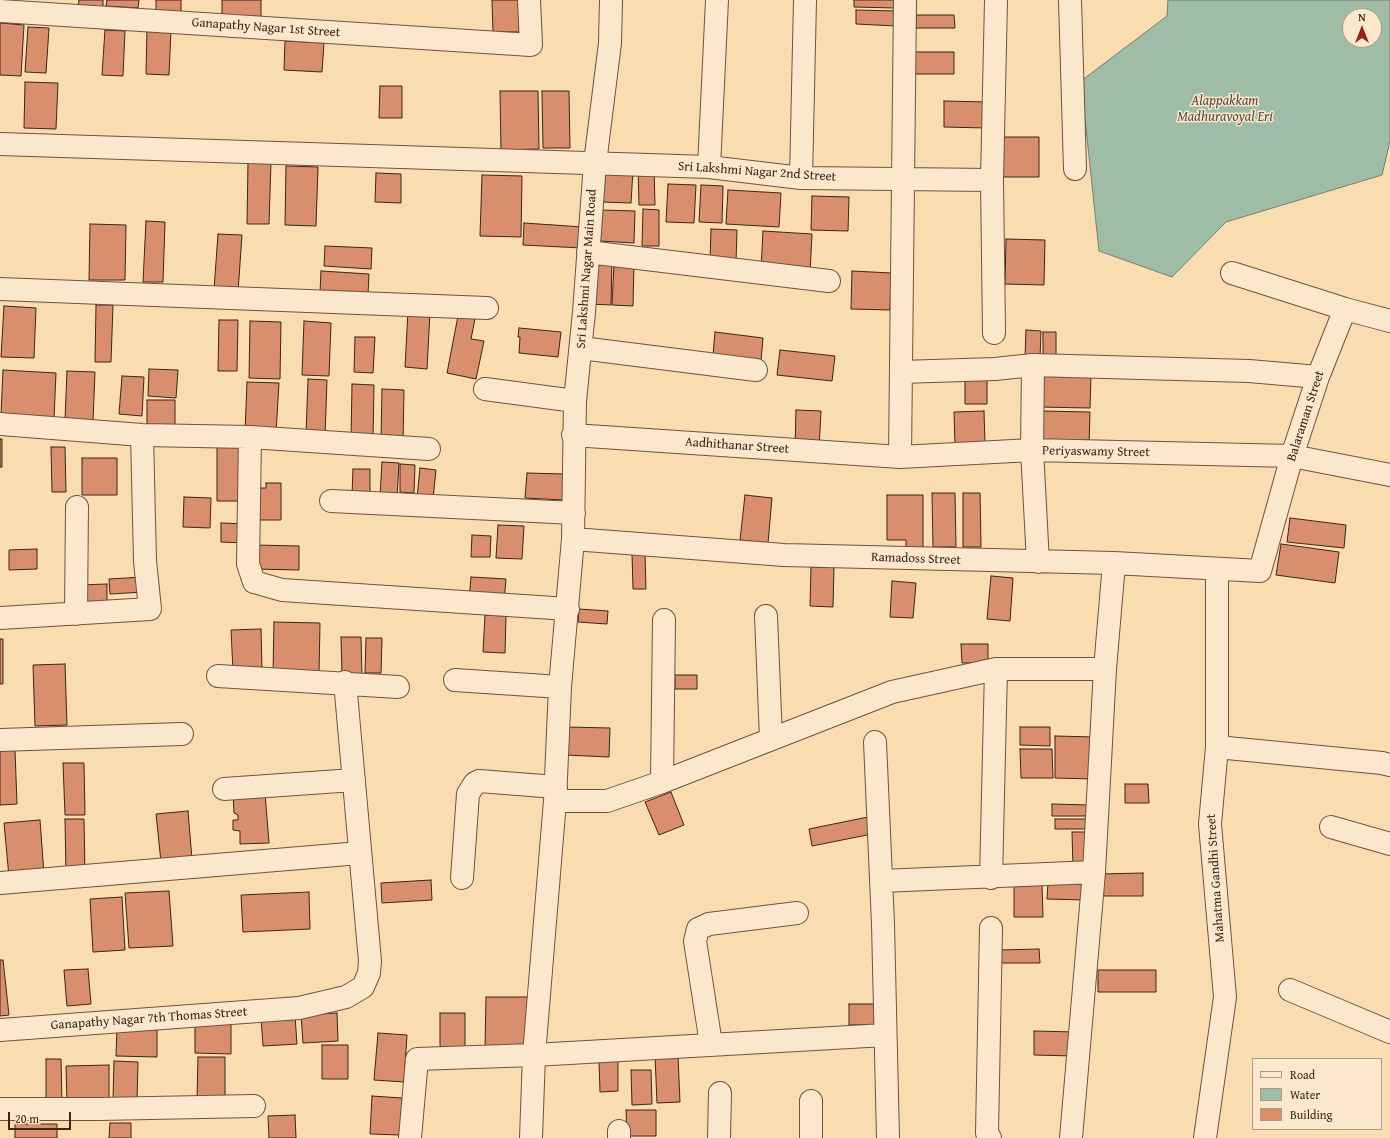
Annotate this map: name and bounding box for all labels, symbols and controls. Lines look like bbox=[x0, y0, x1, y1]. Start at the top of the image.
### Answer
north arrow bbox=[1342, 8, 1382, 48]
text: N bbox=[1358, 9, 1366, 25]
street label: Ganapathy Nagar 1st Street bbox=[191, 15, 341, 41]
water label: Alappakkam Madhuravoyal Eri bbox=[1177, 93, 1273, 126]
street label: Sri Lakshmi Nagar 2nd Street bbox=[677, 159, 837, 185]
street label: Sri Lakshmi Nagar Main Road bbox=[574, 189, 600, 349]
street label: Balaraman Street bbox=[1284, 369, 1328, 463]
street label: Aadhithanar Street bbox=[684, 435, 790, 457]
street label: Periyaswamy Street bbox=[1042, 443, 1150, 461]
street label: Ramadoss Street bbox=[871, 550, 961, 568]
street label: Mahatma Gandhi Street bbox=[1204, 813, 1228, 943]
street label: Ganapathy Nagar 7th Thomas Street bbox=[50, 1004, 248, 1034]
legend bbox=[1252, 1058, 1382, 1130]
text: Road bbox=[1290, 1066, 1315, 1083]
text: Water bbox=[1290, 1086, 1320, 1103]
scale bar bbox=[10, 1104, 73, 1130]
text: Building bbox=[1290, 1106, 1333, 1123]
text: 20 m bbox=[15, 1110, 39, 1127]

